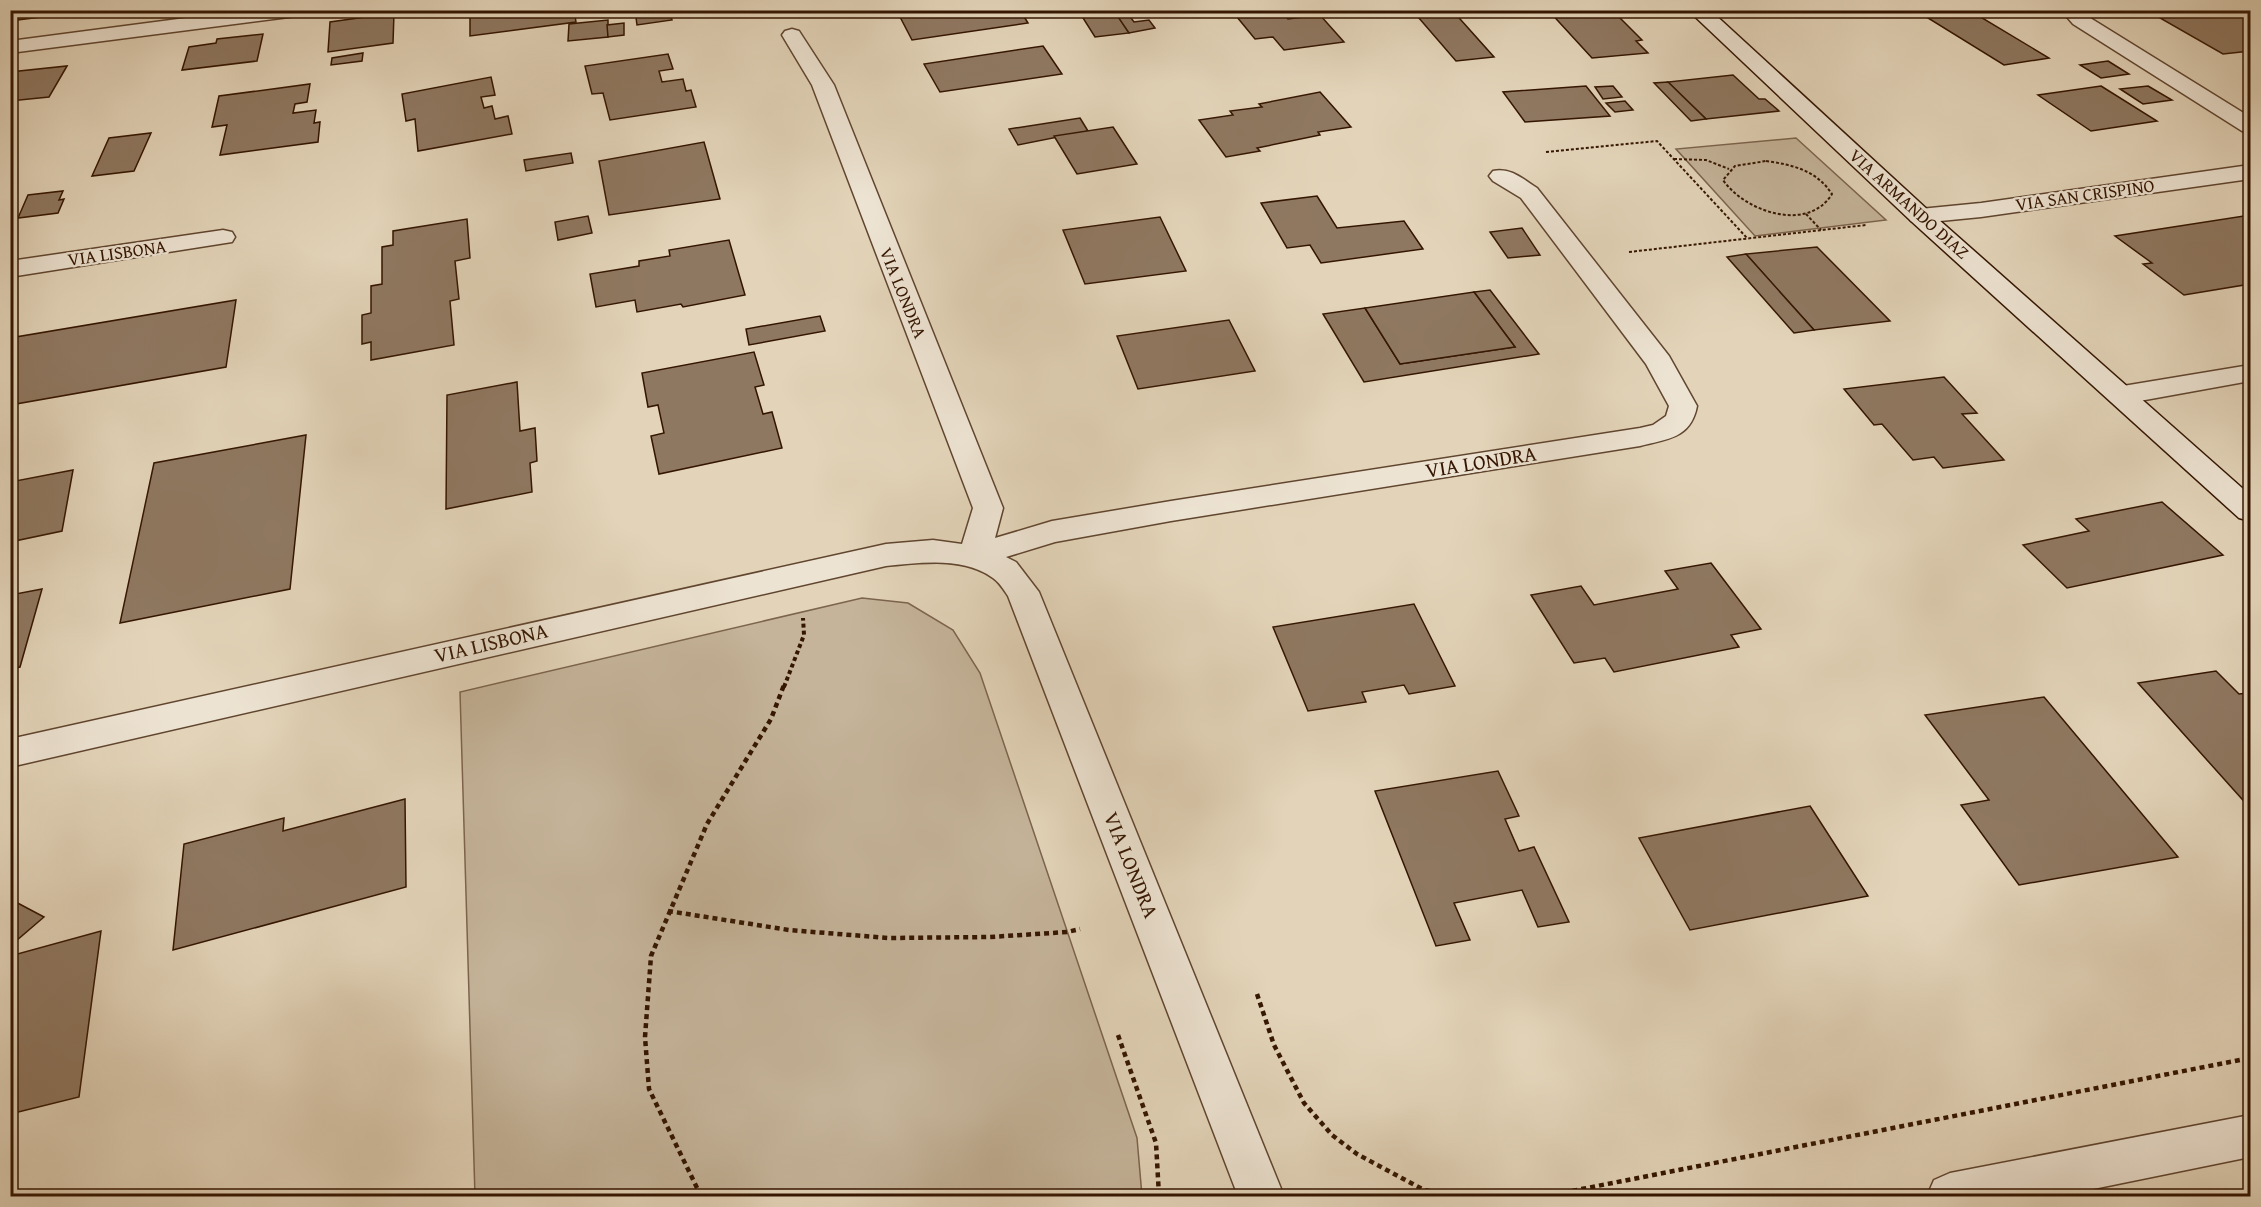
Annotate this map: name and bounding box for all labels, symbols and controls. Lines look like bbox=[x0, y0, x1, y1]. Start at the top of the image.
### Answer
street label: VIA ARMANDO DIAZ bbox=[1843, 142, 1975, 265]
street label: VIA SAN CRISPINO bbox=[2014, 171, 2156, 218]
street label: VIA LISBONA bbox=[66, 232, 168, 273]
street label: VIA LONDRA bbox=[873, 243, 934, 342]
street label: VIA LONDRA bbox=[1423, 437, 1539, 486]
street label: VIA LISBONA bbox=[431, 614, 551, 671]
street label: VIA LONDRA bbox=[1096, 807, 1167, 923]

